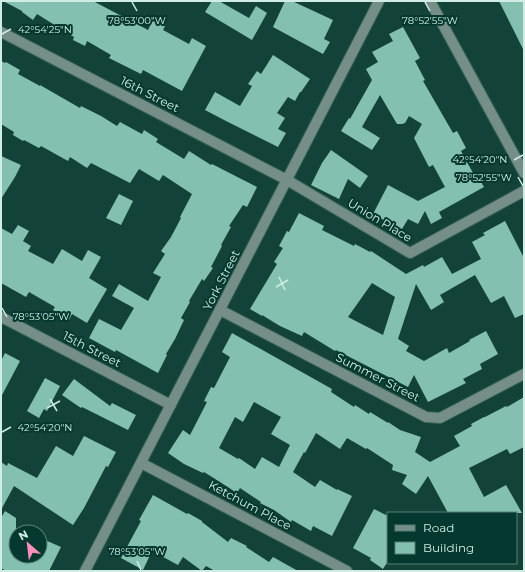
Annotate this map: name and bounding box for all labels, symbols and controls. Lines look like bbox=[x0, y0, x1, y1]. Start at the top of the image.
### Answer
text: 78°53'00"W bbox=[108, 14, 166, 27]
text: 78°52'55"W bbox=[402, 14, 458, 27]
text: 42°54'25"N bbox=[18, 23, 72, 36]
street label: 16th Street bbox=[118, 73, 182, 115]
text: 42°54'20"N bbox=[453, 153, 508, 166]
text: 78°52'55"W bbox=[456, 171, 512, 184]
street label: Union Place bbox=[345, 195, 415, 245]
street label: York Street bbox=[199, 247, 243, 313]
text: 78°53'05"W bbox=[13, 310, 69, 323]
street label: 15th Street bbox=[60, 328, 124, 370]
street label: Summer Street bbox=[333, 349, 423, 405]
text: 42°54'20"N bbox=[18, 421, 73, 434]
street label: Ketchum Place bbox=[206, 477, 294, 533]
legend bbox=[387, 512, 517, 564]
text: Road bbox=[423, 520, 454, 535]
north arrow bbox=[8, 524, 48, 564]
text: N bbox=[16, 527, 31, 543]
text: Building bbox=[423, 540, 474, 555]
text: 78°53'05"W bbox=[109, 545, 165, 558]

